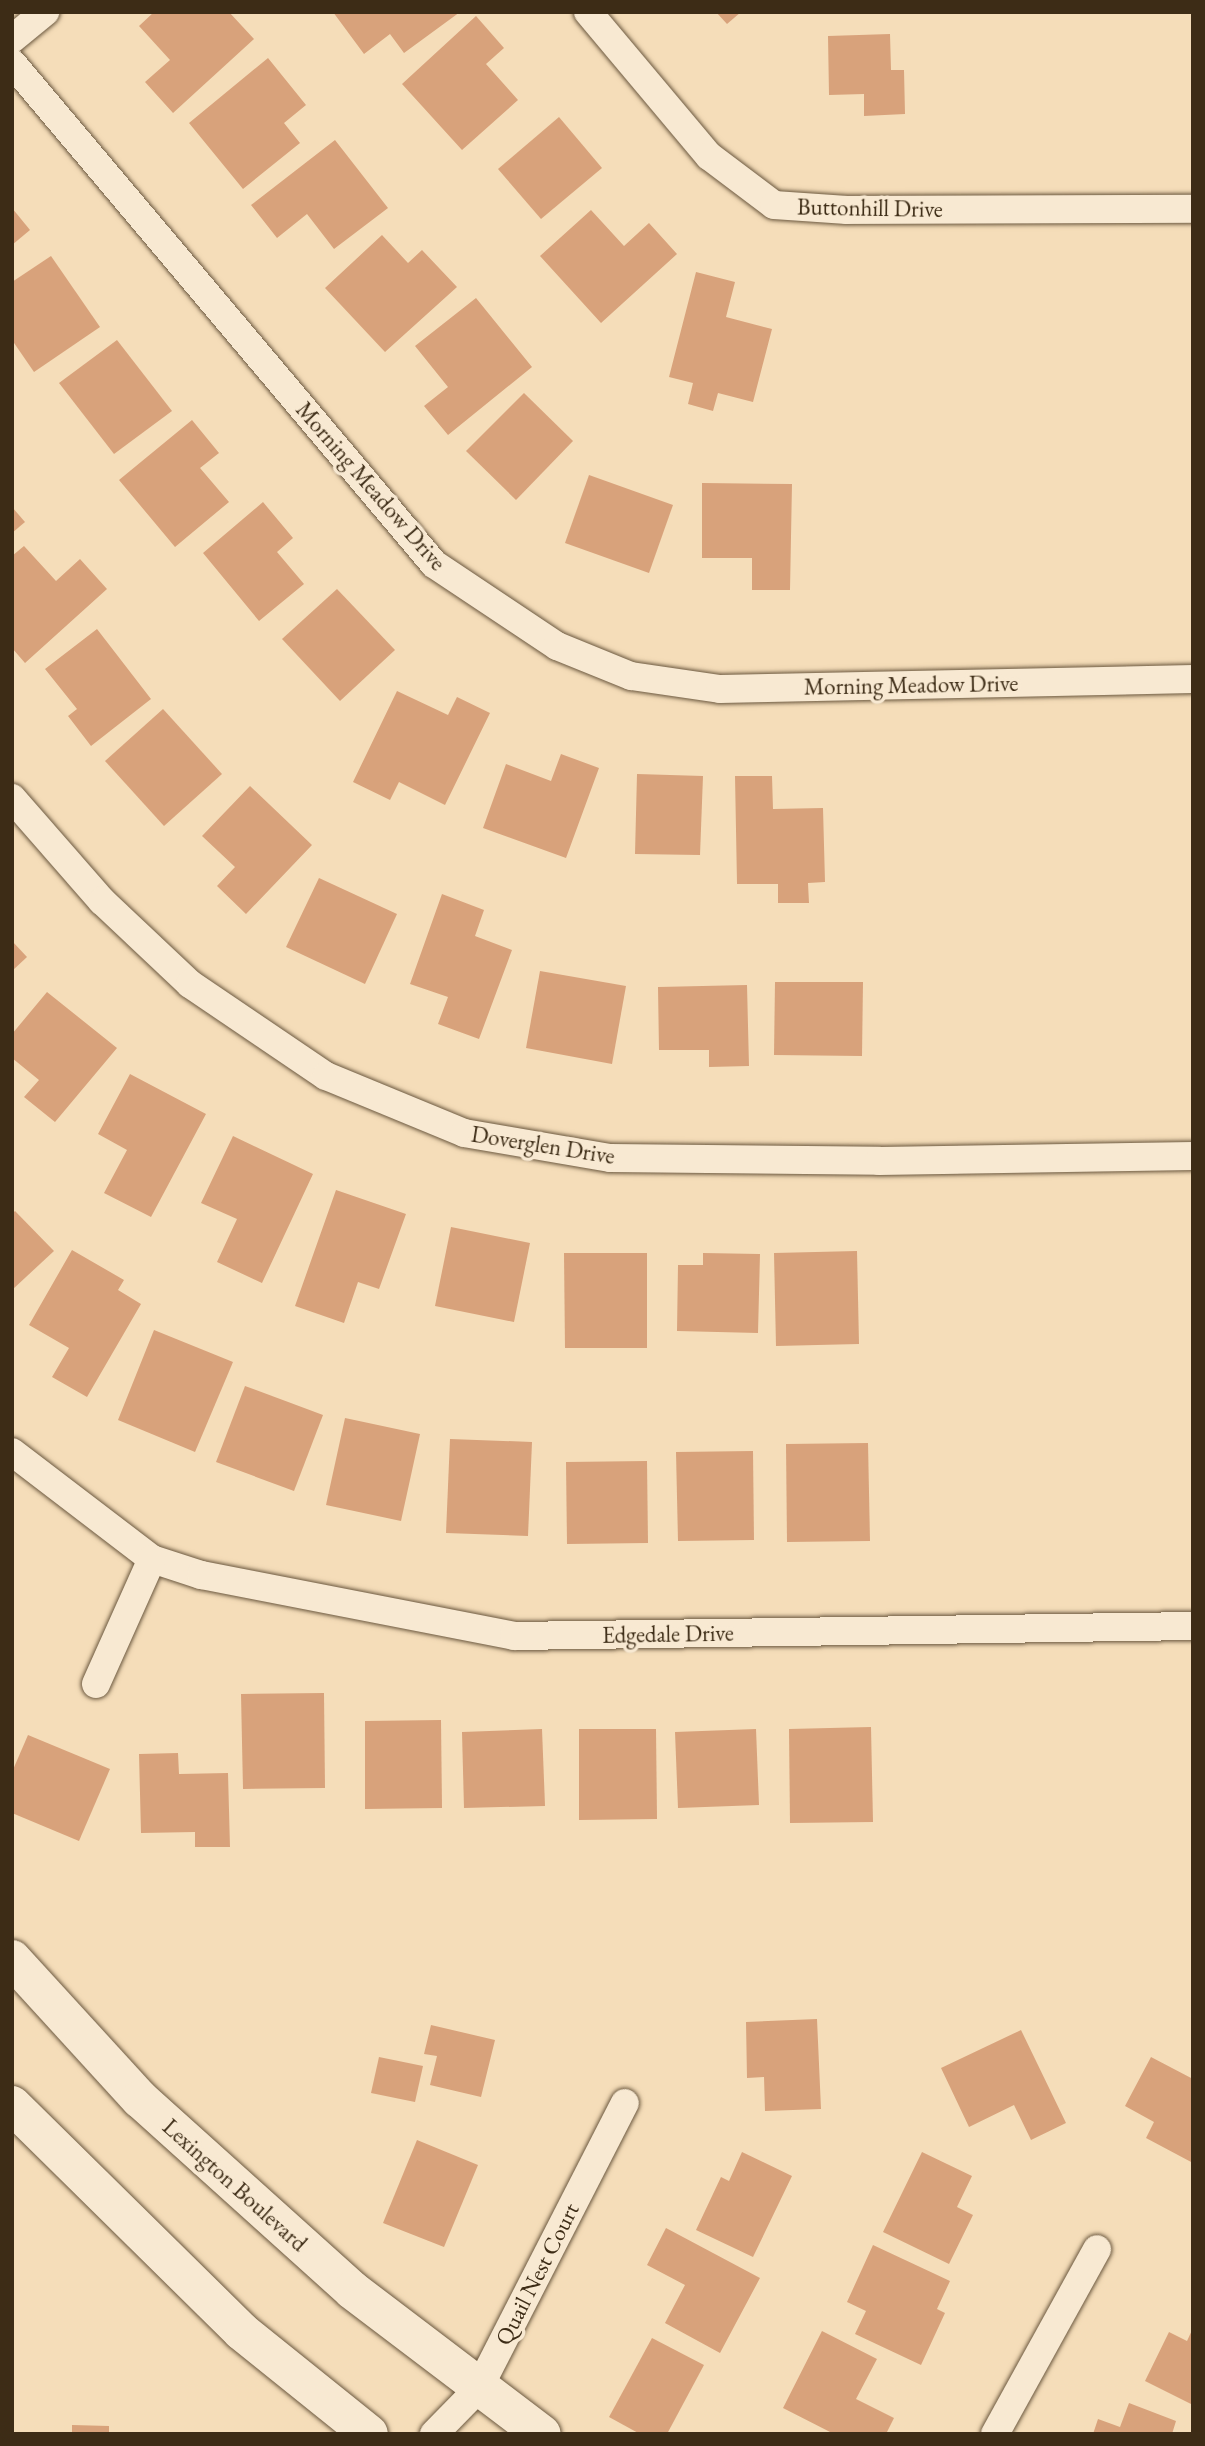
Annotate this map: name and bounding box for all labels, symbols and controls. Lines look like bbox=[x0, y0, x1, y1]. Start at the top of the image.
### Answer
street label: Buttonhill Drive bbox=[797, 193, 943, 223]
street label: Morning Meadow Drive bbox=[290, 396, 452, 576]
street label: Morning Meadow Drive bbox=[804, 669, 1018, 701]
street label: Doverglen Drive bbox=[469, 1120, 617, 1170]
street label: Edgedale Drive bbox=[602, 1619, 734, 1649]
street label: Lexington Boulevard bbox=[157, 2113, 313, 2257]
street label: Quail Nest Court bbox=[489, 2198, 585, 2350]

